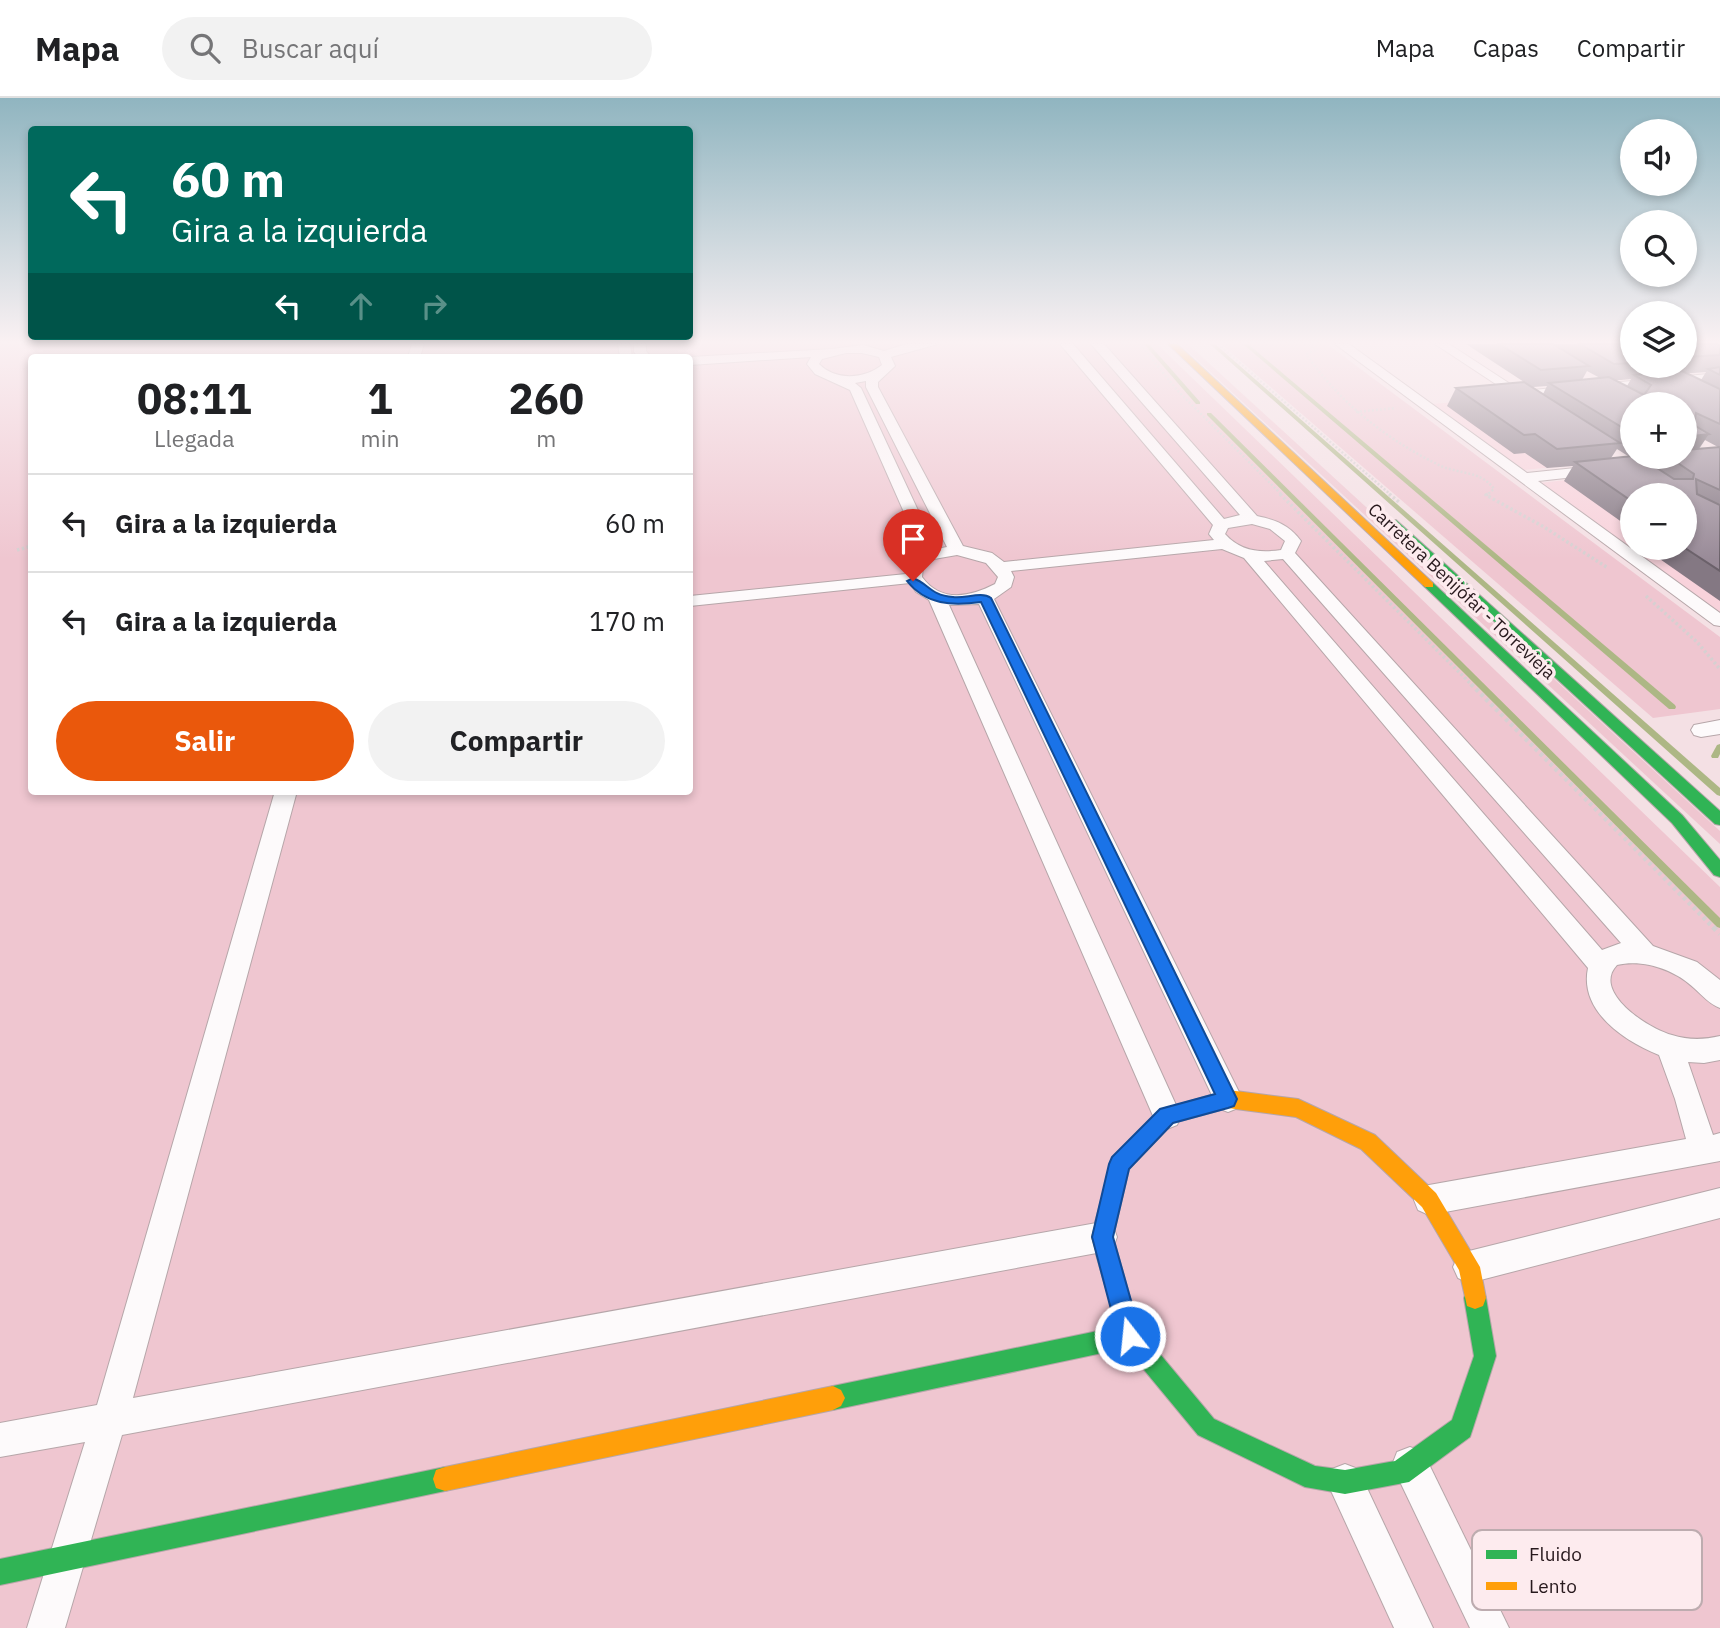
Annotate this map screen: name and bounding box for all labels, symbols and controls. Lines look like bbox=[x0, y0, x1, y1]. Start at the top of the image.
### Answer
search box bbox=[162, 17, 652, 80]
text: Mapa bbox=[35, 27, 120, 70]
icon: search bbox=[186, 29, 224, 67]
text: Buscar aquí bbox=[242, 31, 379, 65]
text: Mapa bbox=[1376, 32, 1435, 64]
text: Capas bbox=[1473, 32, 1539, 64]
text: Compartir bbox=[1577, 32, 1685, 64]
map controls bbox=[1620, 119, 1697, 560]
button: sound bbox=[1620, 119, 1697, 196]
text: 60 m bbox=[171, 147, 285, 210]
icon: left bbox=[56, 154, 147, 245]
text: Gira a la izquierda bbox=[171, 209, 428, 251]
button: search bbox=[1620, 210, 1697, 287]
icon: left bbox=[269, 287, 307, 325]
icon: ahead bbox=[342, 287, 380, 325]
icon: right bbox=[415, 287, 453, 325]
button: layers bbox=[1620, 301, 1697, 378]
text: 08:11 bbox=[137, 371, 252, 426]
text: 1 bbox=[367, 371, 393, 426]
text: 260 bbox=[508, 371, 584, 426]
button: + bbox=[1620, 392, 1697, 469]
text: Llegada bbox=[154, 423, 234, 453]
text: min bbox=[361, 423, 399, 453]
text: m bbox=[536, 423, 556, 453]
button: − bbox=[1620, 483, 1697, 560]
street label: Carretera Benijófar - Torrevieja bbox=[1363, 498, 1561, 684]
icon: left bbox=[56, 504, 94, 542]
text: Gira a la izquierda bbox=[115, 506, 337, 540]
text: 60 m bbox=[605, 506, 665, 540]
pin bbox=[883, 509, 943, 581]
icon: arrive bbox=[894, 520, 932, 558]
icon: left bbox=[56, 602, 94, 640]
text: Gira a la izquierda bbox=[115, 604, 337, 638]
text: 170 m bbox=[589, 604, 665, 638]
button: Salir bbox=[56, 701, 354, 781]
button: Compartir bbox=[368, 701, 665, 781]
position arrow bbox=[1093, 1299, 1167, 1373]
legend bbox=[1472, 1530, 1702, 1610]
text: Fluido bbox=[1529, 1542, 1582, 1566]
text: Lento bbox=[1529, 1574, 1577, 1598]

